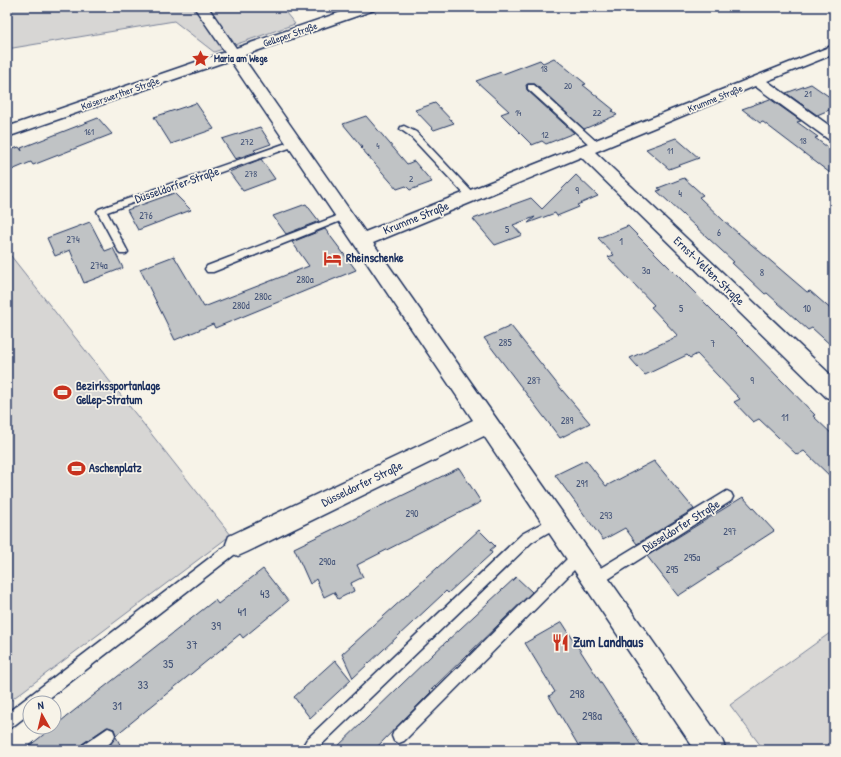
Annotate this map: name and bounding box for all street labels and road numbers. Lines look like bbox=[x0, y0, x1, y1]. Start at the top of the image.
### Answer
street label: Gelleper Straße bbox=[261, 19, 319, 50]
street label: Kaiserswerther Straße bbox=[79, 74, 161, 113]
street label: Krumme Straße bbox=[686, 82, 745, 115]
street label: Düsseldorfer Straße bbox=[132, 162, 222, 207]
street label: Krumme Straße bbox=[380, 197, 451, 238]
street label: Ernst-Velten-Straße bbox=[670, 232, 749, 309]
street label: Düsseldorfer Straße bbox=[318, 456, 405, 511]
street label: Düsseldorfer Straße bbox=[639, 495, 723, 556]

